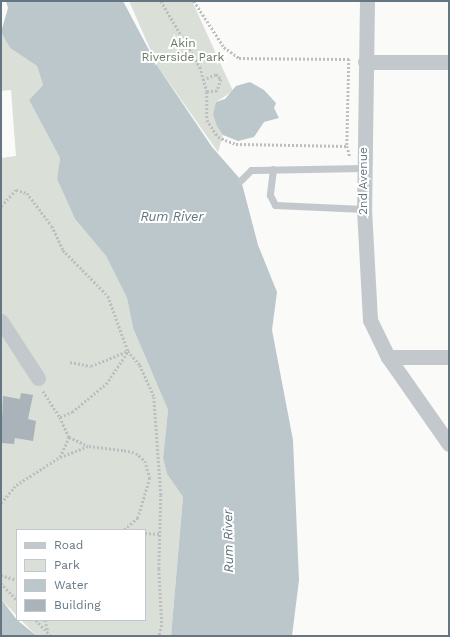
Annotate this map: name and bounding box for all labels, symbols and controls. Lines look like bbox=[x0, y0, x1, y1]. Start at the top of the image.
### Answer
park label: Akin Riverside Park bbox=[142, 37, 224, 65]
street label: 2nd Avenue bbox=[357, 147, 371, 215]
water label: Rum River bbox=[140, 209, 204, 225]
water label: Rum River bbox=[221, 509, 237, 573]
legend bbox=[16, 529, 146, 621]
text: Road bbox=[54, 538, 83, 552]
text: Park bbox=[54, 558, 80, 572]
text: Water bbox=[54, 578, 88, 592]
text: Building bbox=[54, 598, 101, 612]

